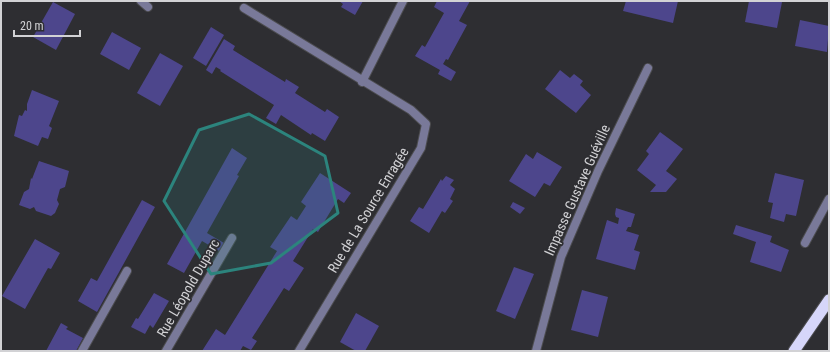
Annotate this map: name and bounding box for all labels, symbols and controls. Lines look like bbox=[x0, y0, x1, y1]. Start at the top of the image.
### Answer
scale bar bbox=[14, 12, 80, 38]
text: 20 m bbox=[20, 19, 44, 33]
street label: Impasse Gustave Guéville bbox=[541, 122, 613, 258]
street label: Rue de La Source Enragée bbox=[324, 144, 412, 275]
street label: Rue Léopold Duparc bbox=[153, 236, 223, 340]

